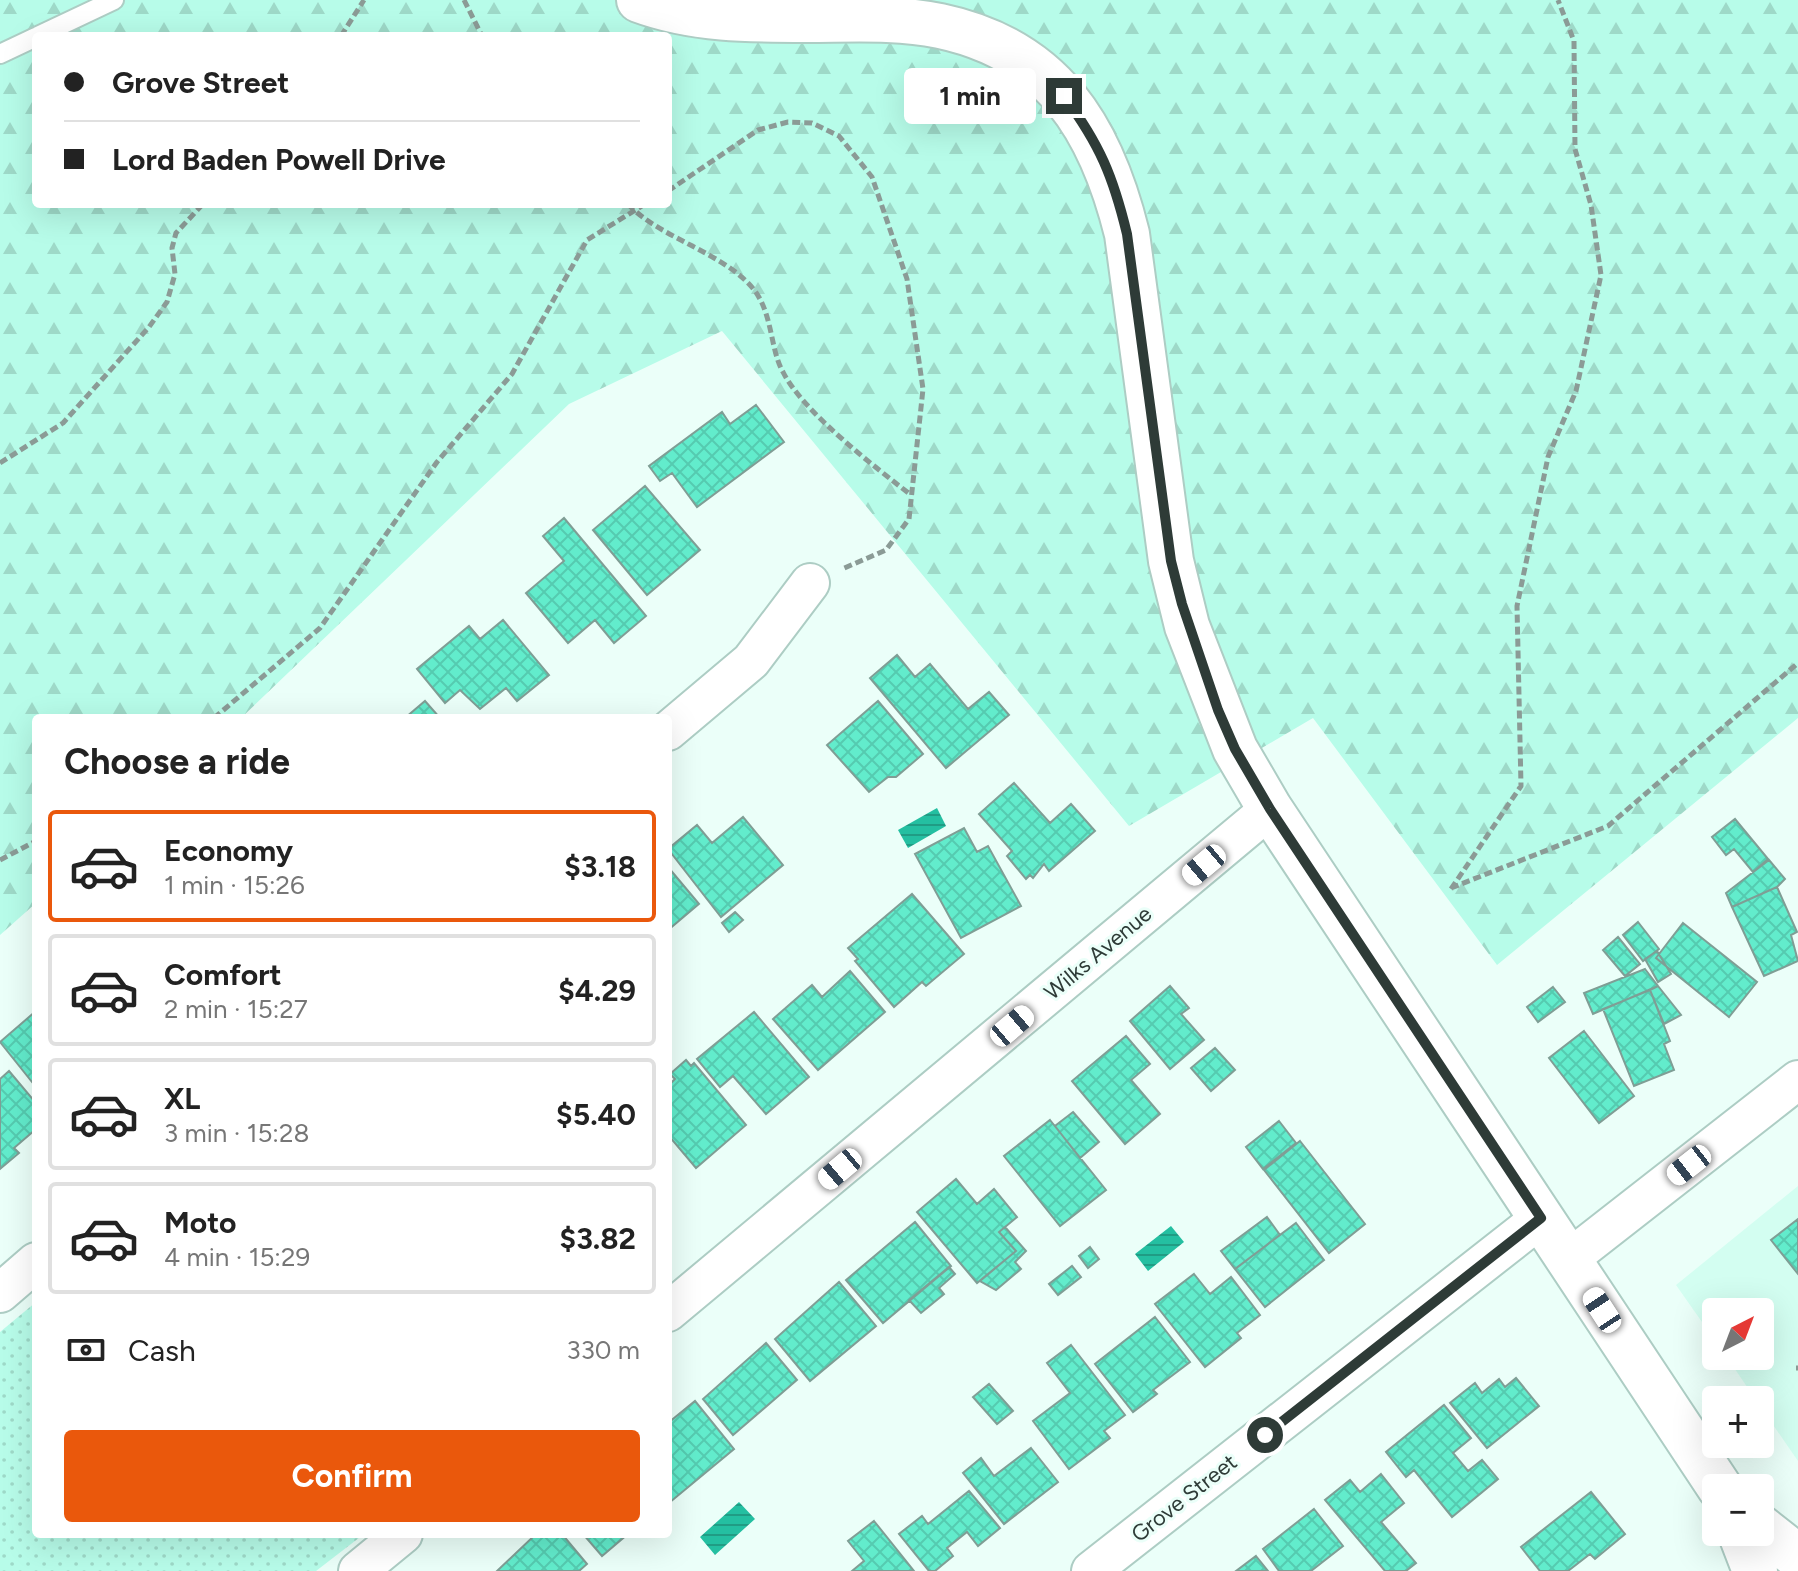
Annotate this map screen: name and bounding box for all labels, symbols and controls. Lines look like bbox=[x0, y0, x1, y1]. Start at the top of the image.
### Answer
text: Grove Street bbox=[112, 64, 289, 101]
callout: 1 min bbox=[904, 68, 1036, 124]
route end bbox=[1046, 78, 1082, 114]
text: 1 min bbox=[939, 80, 1001, 112]
text: Lord Baden Powell Drive bbox=[112, 141, 446, 178]
text: Choose a ride bbox=[64, 740, 290, 783]
icon: car bbox=[68, 830, 140, 902]
text: Economy bbox=[164, 832, 293, 869]
car bbox=[1178, 840, 1230, 890]
text: $3.18 bbox=[564, 848, 636, 885]
text: 1 min · 15:26 bbox=[164, 869, 305, 901]
street label: Wilks Avenue bbox=[1039, 900, 1157, 1006]
icon: car bbox=[68, 954, 140, 1026]
text: Comfort bbox=[164, 956, 282, 993]
text: $4.29 bbox=[558, 972, 636, 1009]
text: 2 min · 15:27 bbox=[164, 993, 308, 1025]
car bbox=[986, 1001, 1038, 1051]
icon: car bbox=[68, 1078, 140, 1150]
text: XL bbox=[164, 1080, 200, 1117]
text: $5.40 bbox=[556, 1096, 636, 1133]
text: 3 min · 15:28 bbox=[164, 1117, 309, 1149]
car bbox=[1663, 1141, 1715, 1189]
car bbox=[814, 1144, 866, 1194]
icon: car bbox=[68, 1202, 140, 1274]
text: Moto bbox=[164, 1204, 236, 1241]
text: $3.82 bbox=[560, 1220, 636, 1257]
text: 4 min · 15:29 bbox=[164, 1241, 310, 1273]
car bbox=[1579, 1283, 1625, 1337]
north arrow bbox=[1702, 1298, 1774, 1370]
map controls bbox=[1702, 1298, 1774, 1546]
icon: cash bbox=[64, 1328, 108, 1372]
text: Cash bbox=[128, 1332, 196, 1369]
text: 330 m bbox=[566, 1334, 640, 1366]
button: + bbox=[1702, 1386, 1774, 1458]
route start bbox=[1247, 1417, 1283, 1453]
button: Confirm bbox=[64, 1430, 640, 1522]
street label: Grove Street bbox=[1126, 1448, 1242, 1548]
button: − bbox=[1702, 1474, 1774, 1546]

